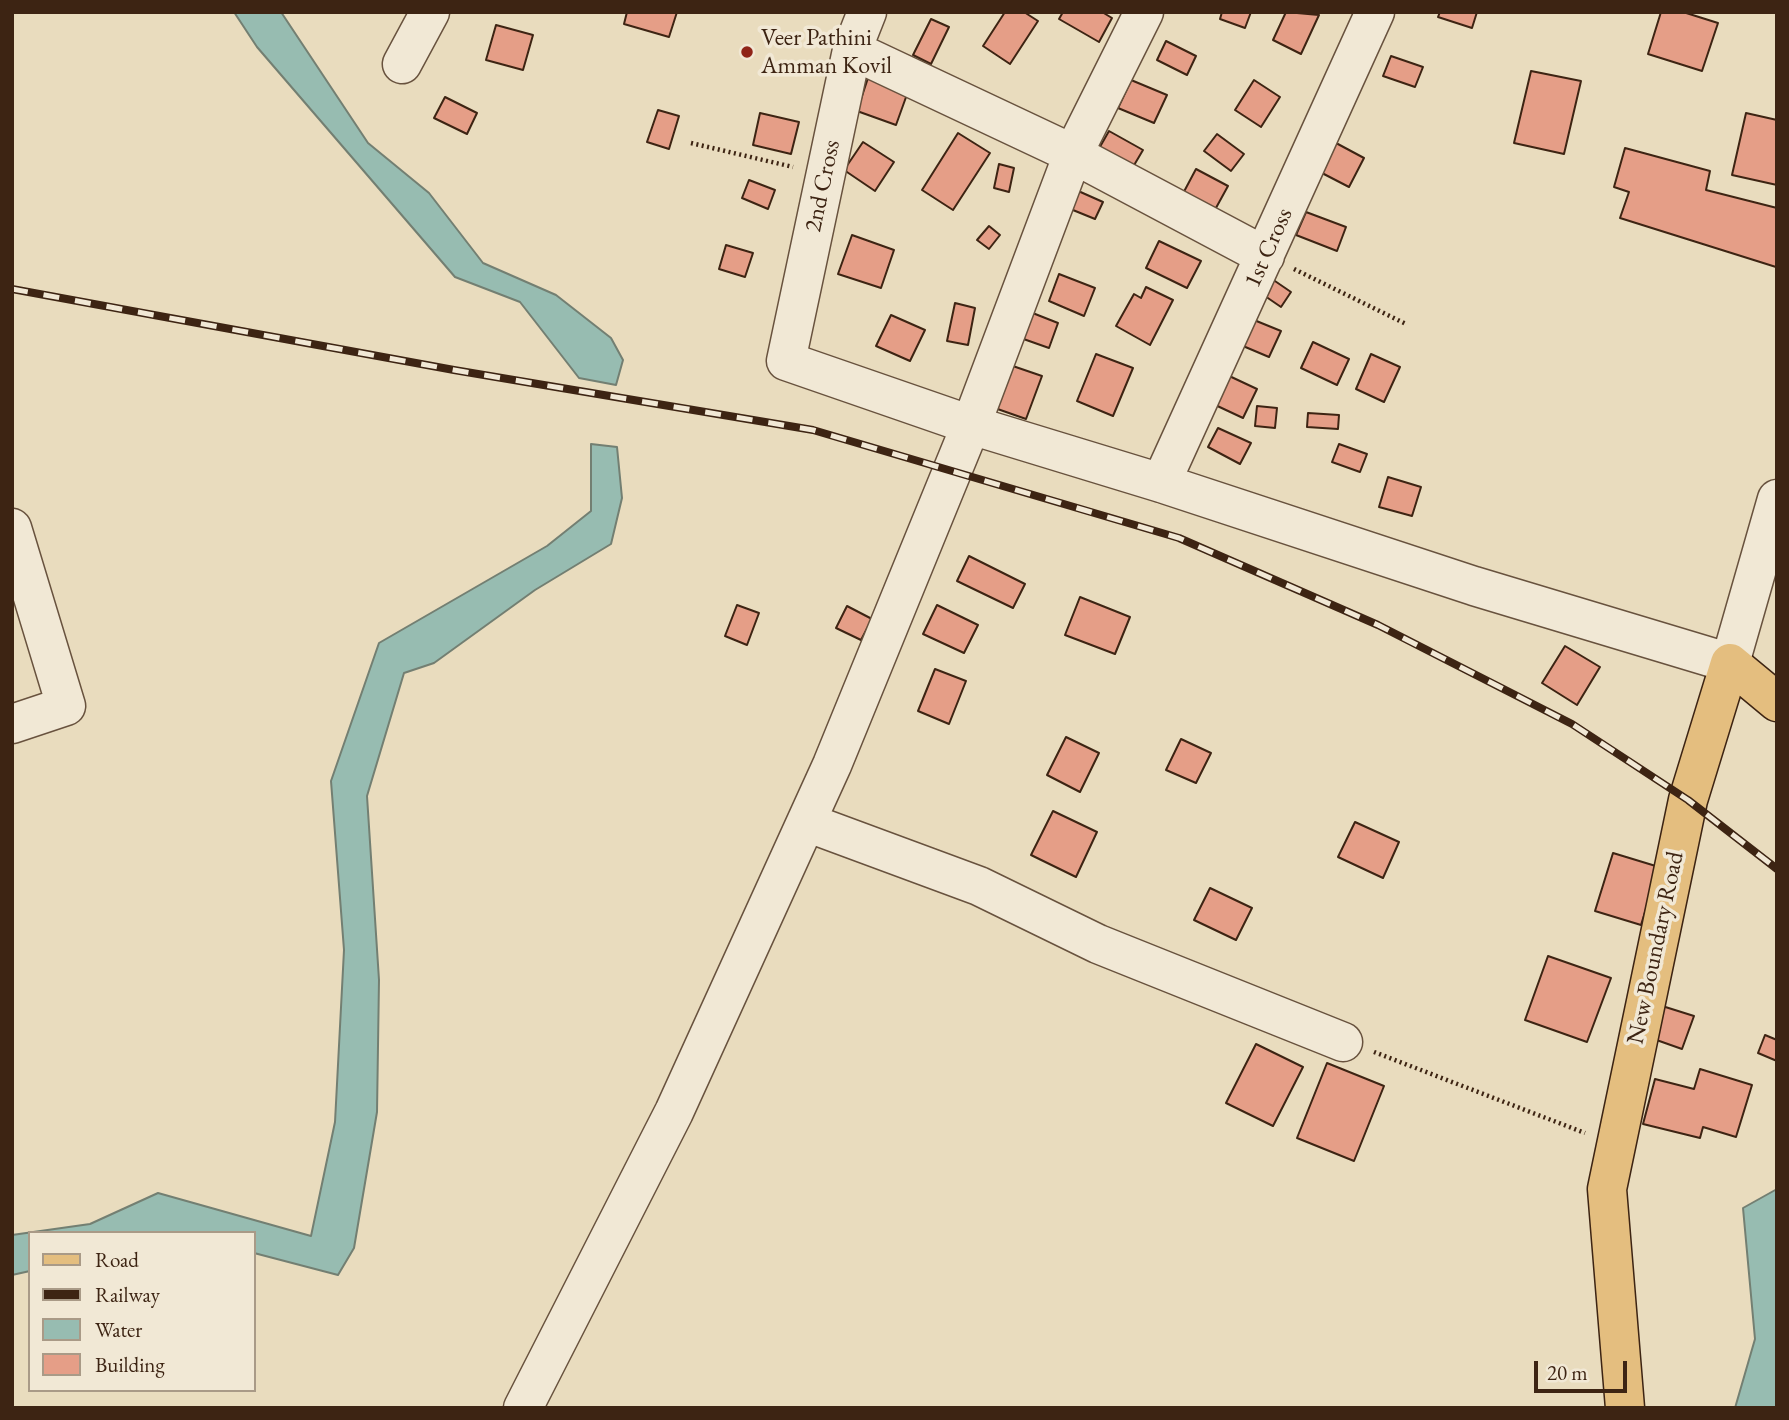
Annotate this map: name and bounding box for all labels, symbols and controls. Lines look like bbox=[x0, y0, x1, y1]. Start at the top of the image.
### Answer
place label: Veer Pathini Amman Kovil bbox=[761, 24, 892, 80]
marker: Veer Pathini Amman Kovil bbox=[739, 44, 755, 60]
street label: 2nd Cross bbox=[799, 137, 847, 235]
street label: 1st Cross bbox=[1239, 204, 1299, 292]
street label: New Boundary Road bbox=[1622, 849, 1690, 1047]
legend bbox=[28, 1231, 256, 1392]
text: Road bbox=[95, 1246, 139, 1273]
text: Railway bbox=[95, 1281, 160, 1308]
text: Water bbox=[95, 1316, 142, 1343]
scale bar bbox=[1537, 1346, 1630, 1390]
text: Building bbox=[95, 1351, 165, 1378]
text: 20 m bbox=[1547, 1359, 1588, 1386]

